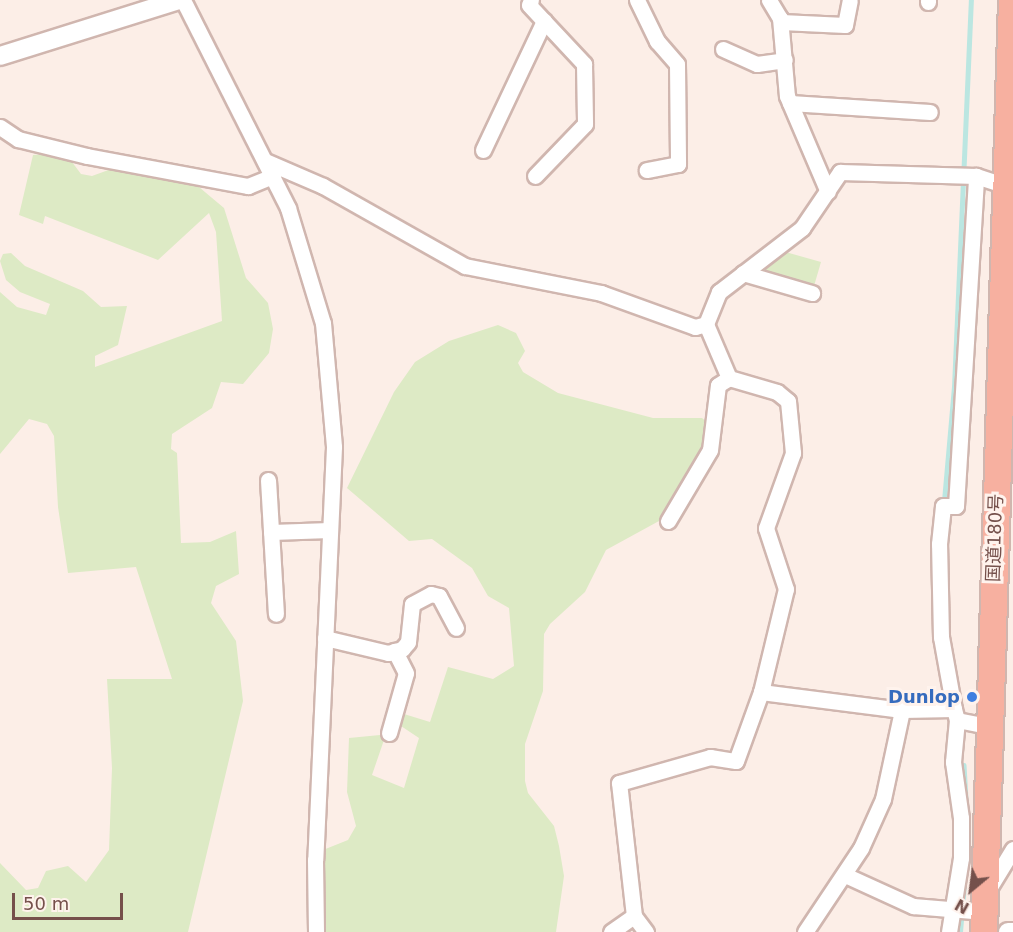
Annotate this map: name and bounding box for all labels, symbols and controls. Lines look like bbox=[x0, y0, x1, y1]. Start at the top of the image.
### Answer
street label: 国道180号 bbox=[983, 493, 1007, 583]
place label: Dunlop bbox=[888, 686, 960, 708]
marker: Dunlop bbox=[965, 690, 979, 704]
north arrow bbox=[941, 860, 1001, 920]
scale bar bbox=[15, 881, 126, 919]
text: 50 m bbox=[23, 893, 69, 914]
text: N bbox=[952, 895, 972, 918]

